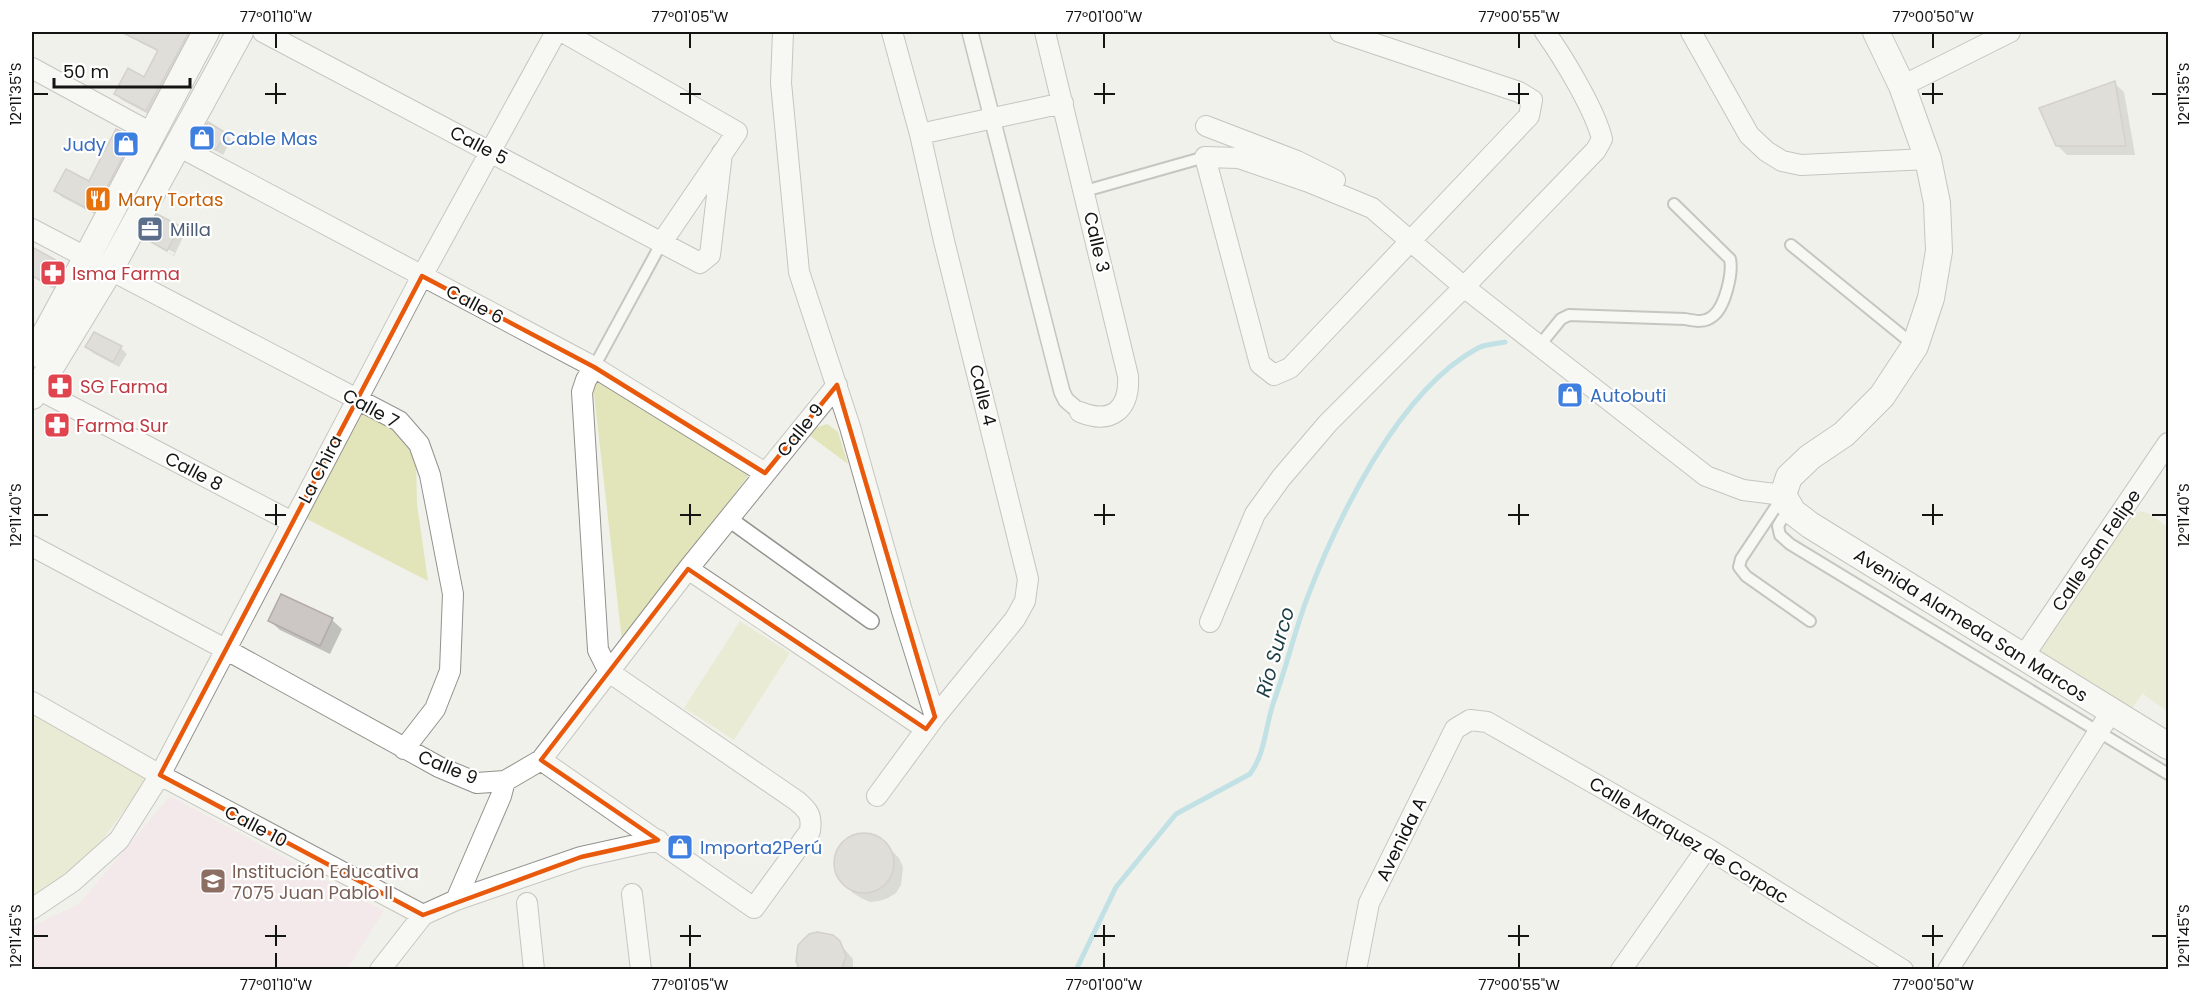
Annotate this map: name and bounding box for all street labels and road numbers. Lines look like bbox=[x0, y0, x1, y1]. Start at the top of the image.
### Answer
street label: Calle 5 bbox=[446, 119, 512, 171]
street label: Calle 3 bbox=[1078, 209, 1116, 275]
street label: Calle 6 bbox=[442, 278, 508, 330]
street label: Calle 4 bbox=[963, 362, 1003, 428]
street label: Calle 7 bbox=[338, 382, 404, 434]
street label: Calle 9 bbox=[771, 398, 829, 462]
street label: La Chira bbox=[292, 431, 348, 507]
street label: Calle 8 bbox=[161, 445, 227, 497]
street label: Calle San Felipe bbox=[2046, 484, 2146, 616]
street label: Avenida Alameda San Marcos bbox=[1849, 543, 2093, 707]
street label: Calle 9 bbox=[414, 744, 482, 790]
street label: Calle Marquez de Corpac bbox=[1585, 770, 1793, 910]
street label: Avenida A bbox=[1370, 793, 1432, 885]
street label: Calle 10 bbox=[220, 799, 292, 853]

